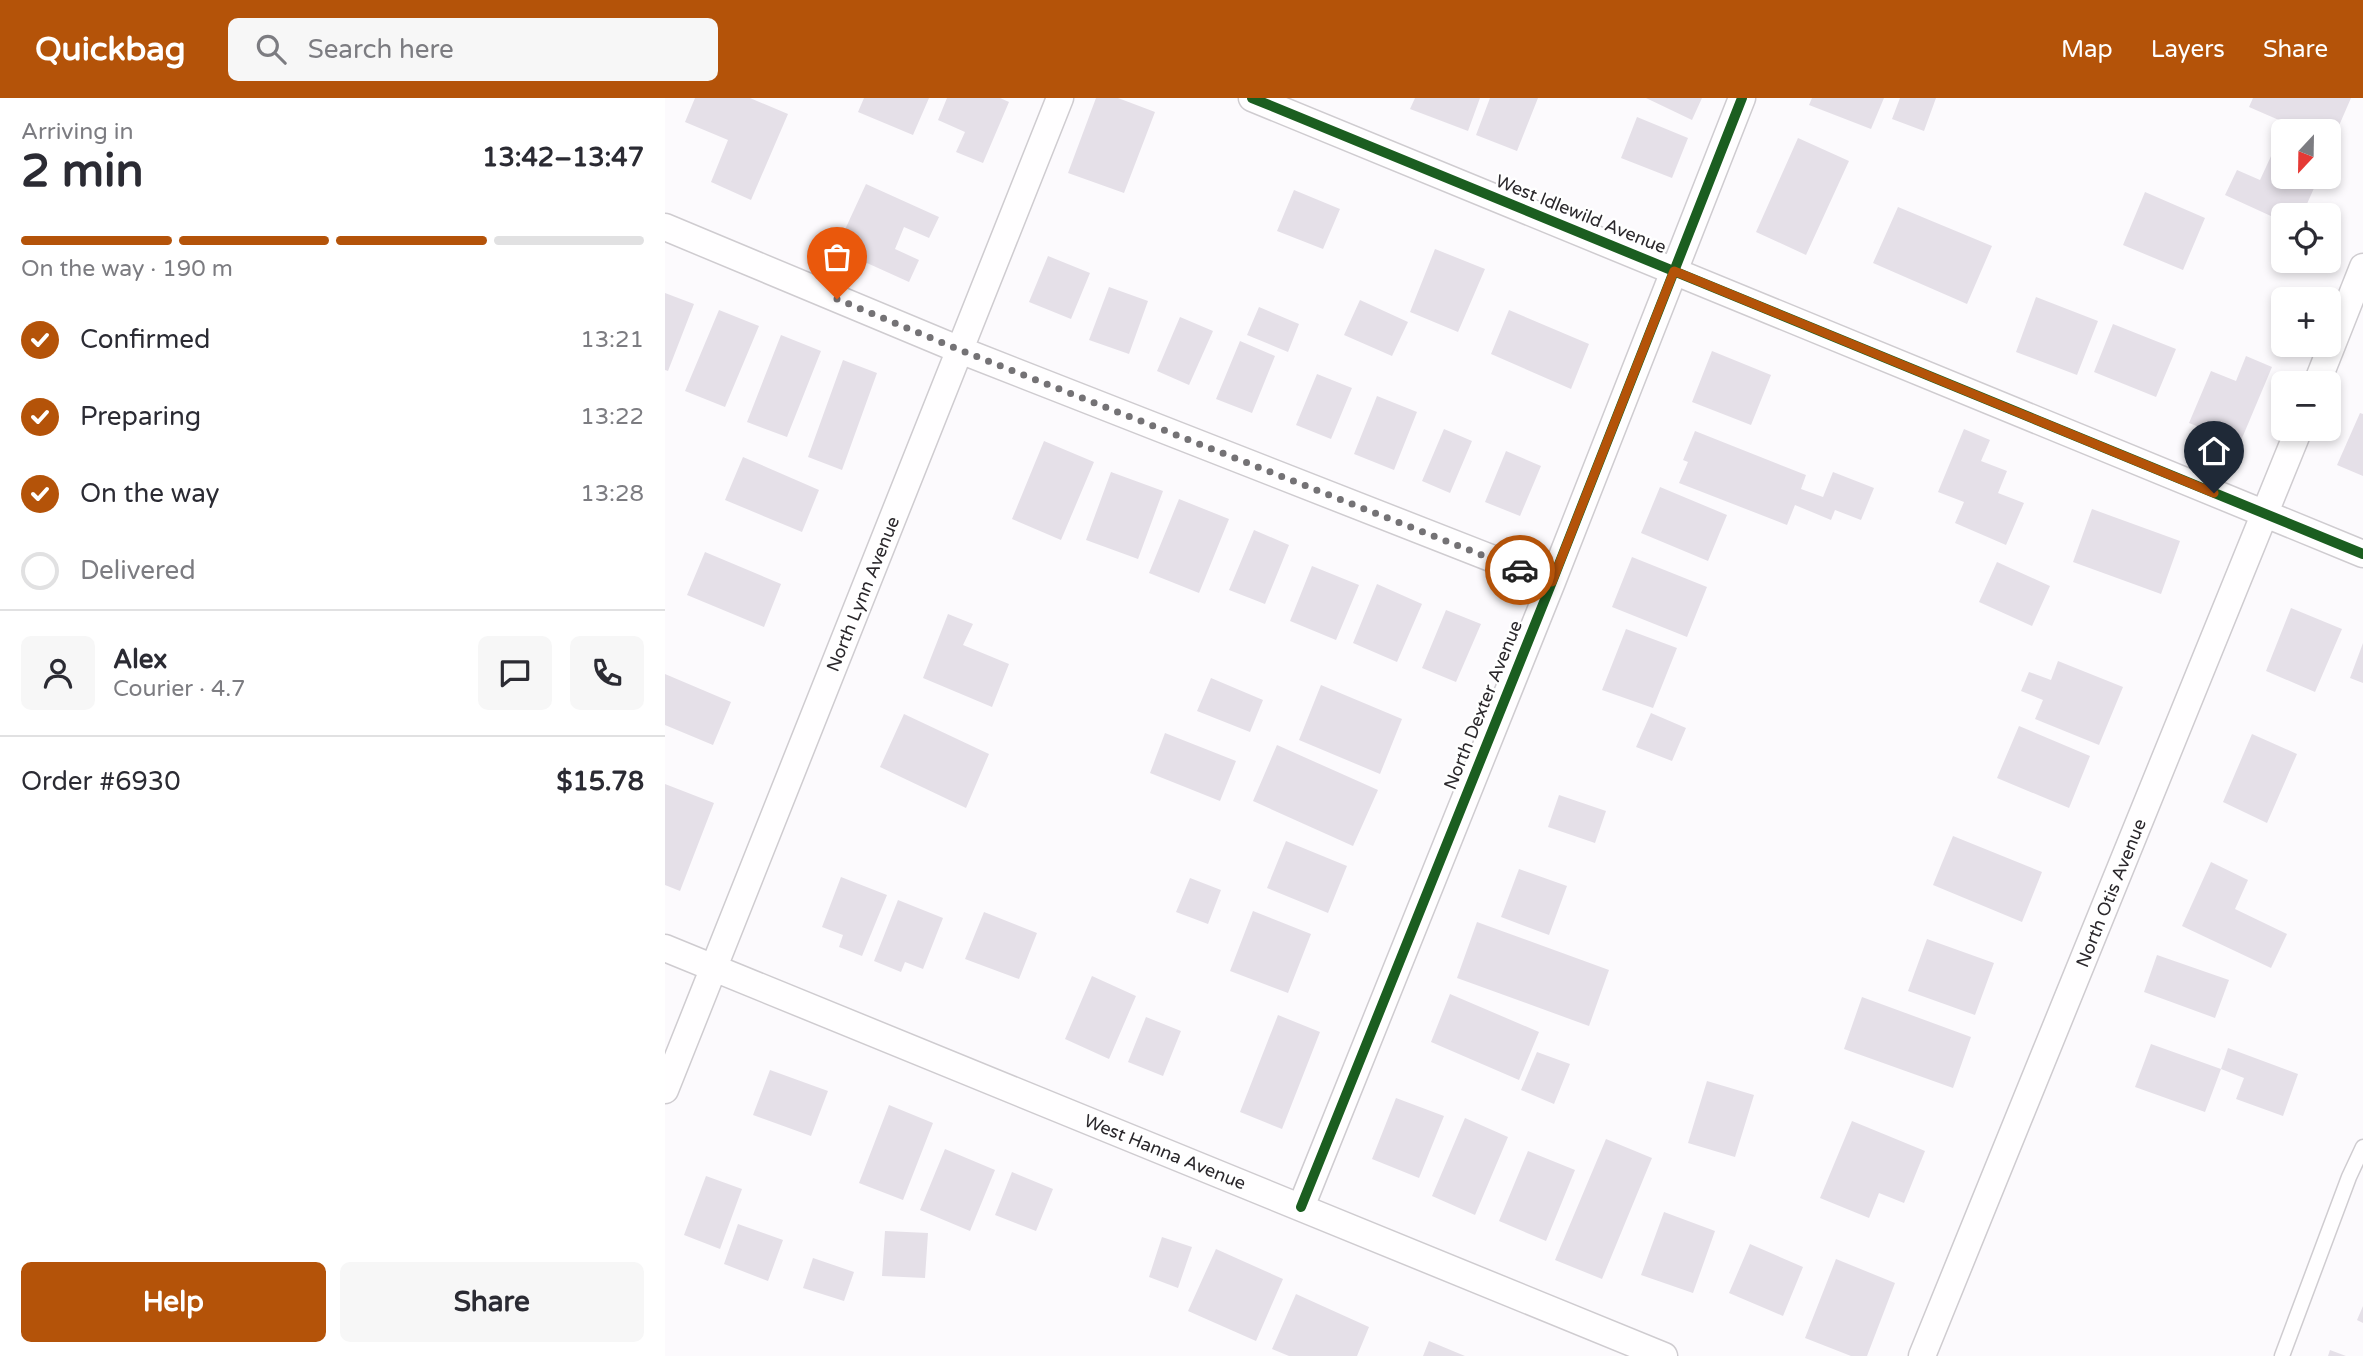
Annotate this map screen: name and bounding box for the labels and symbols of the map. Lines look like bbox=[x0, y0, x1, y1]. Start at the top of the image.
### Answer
north arrow bbox=[2271, 119, 2341, 189]
street label: West Idlewild Avenue bbox=[1492, 170, 1670, 258]
pin bbox=[807, 227, 867, 299]
pin bbox=[2184, 421, 2244, 493]
street label: North Lynn Avenue bbox=[822, 513, 904, 675]
courier bbox=[1485, 535, 1555, 605]
street label: North Dexter Avenue bbox=[1439, 617, 1527, 793]
street label: North Otis Avenue bbox=[2071, 816, 2151, 970]
street label: West Hanna Avenue bbox=[1081, 1109, 1249, 1195]

